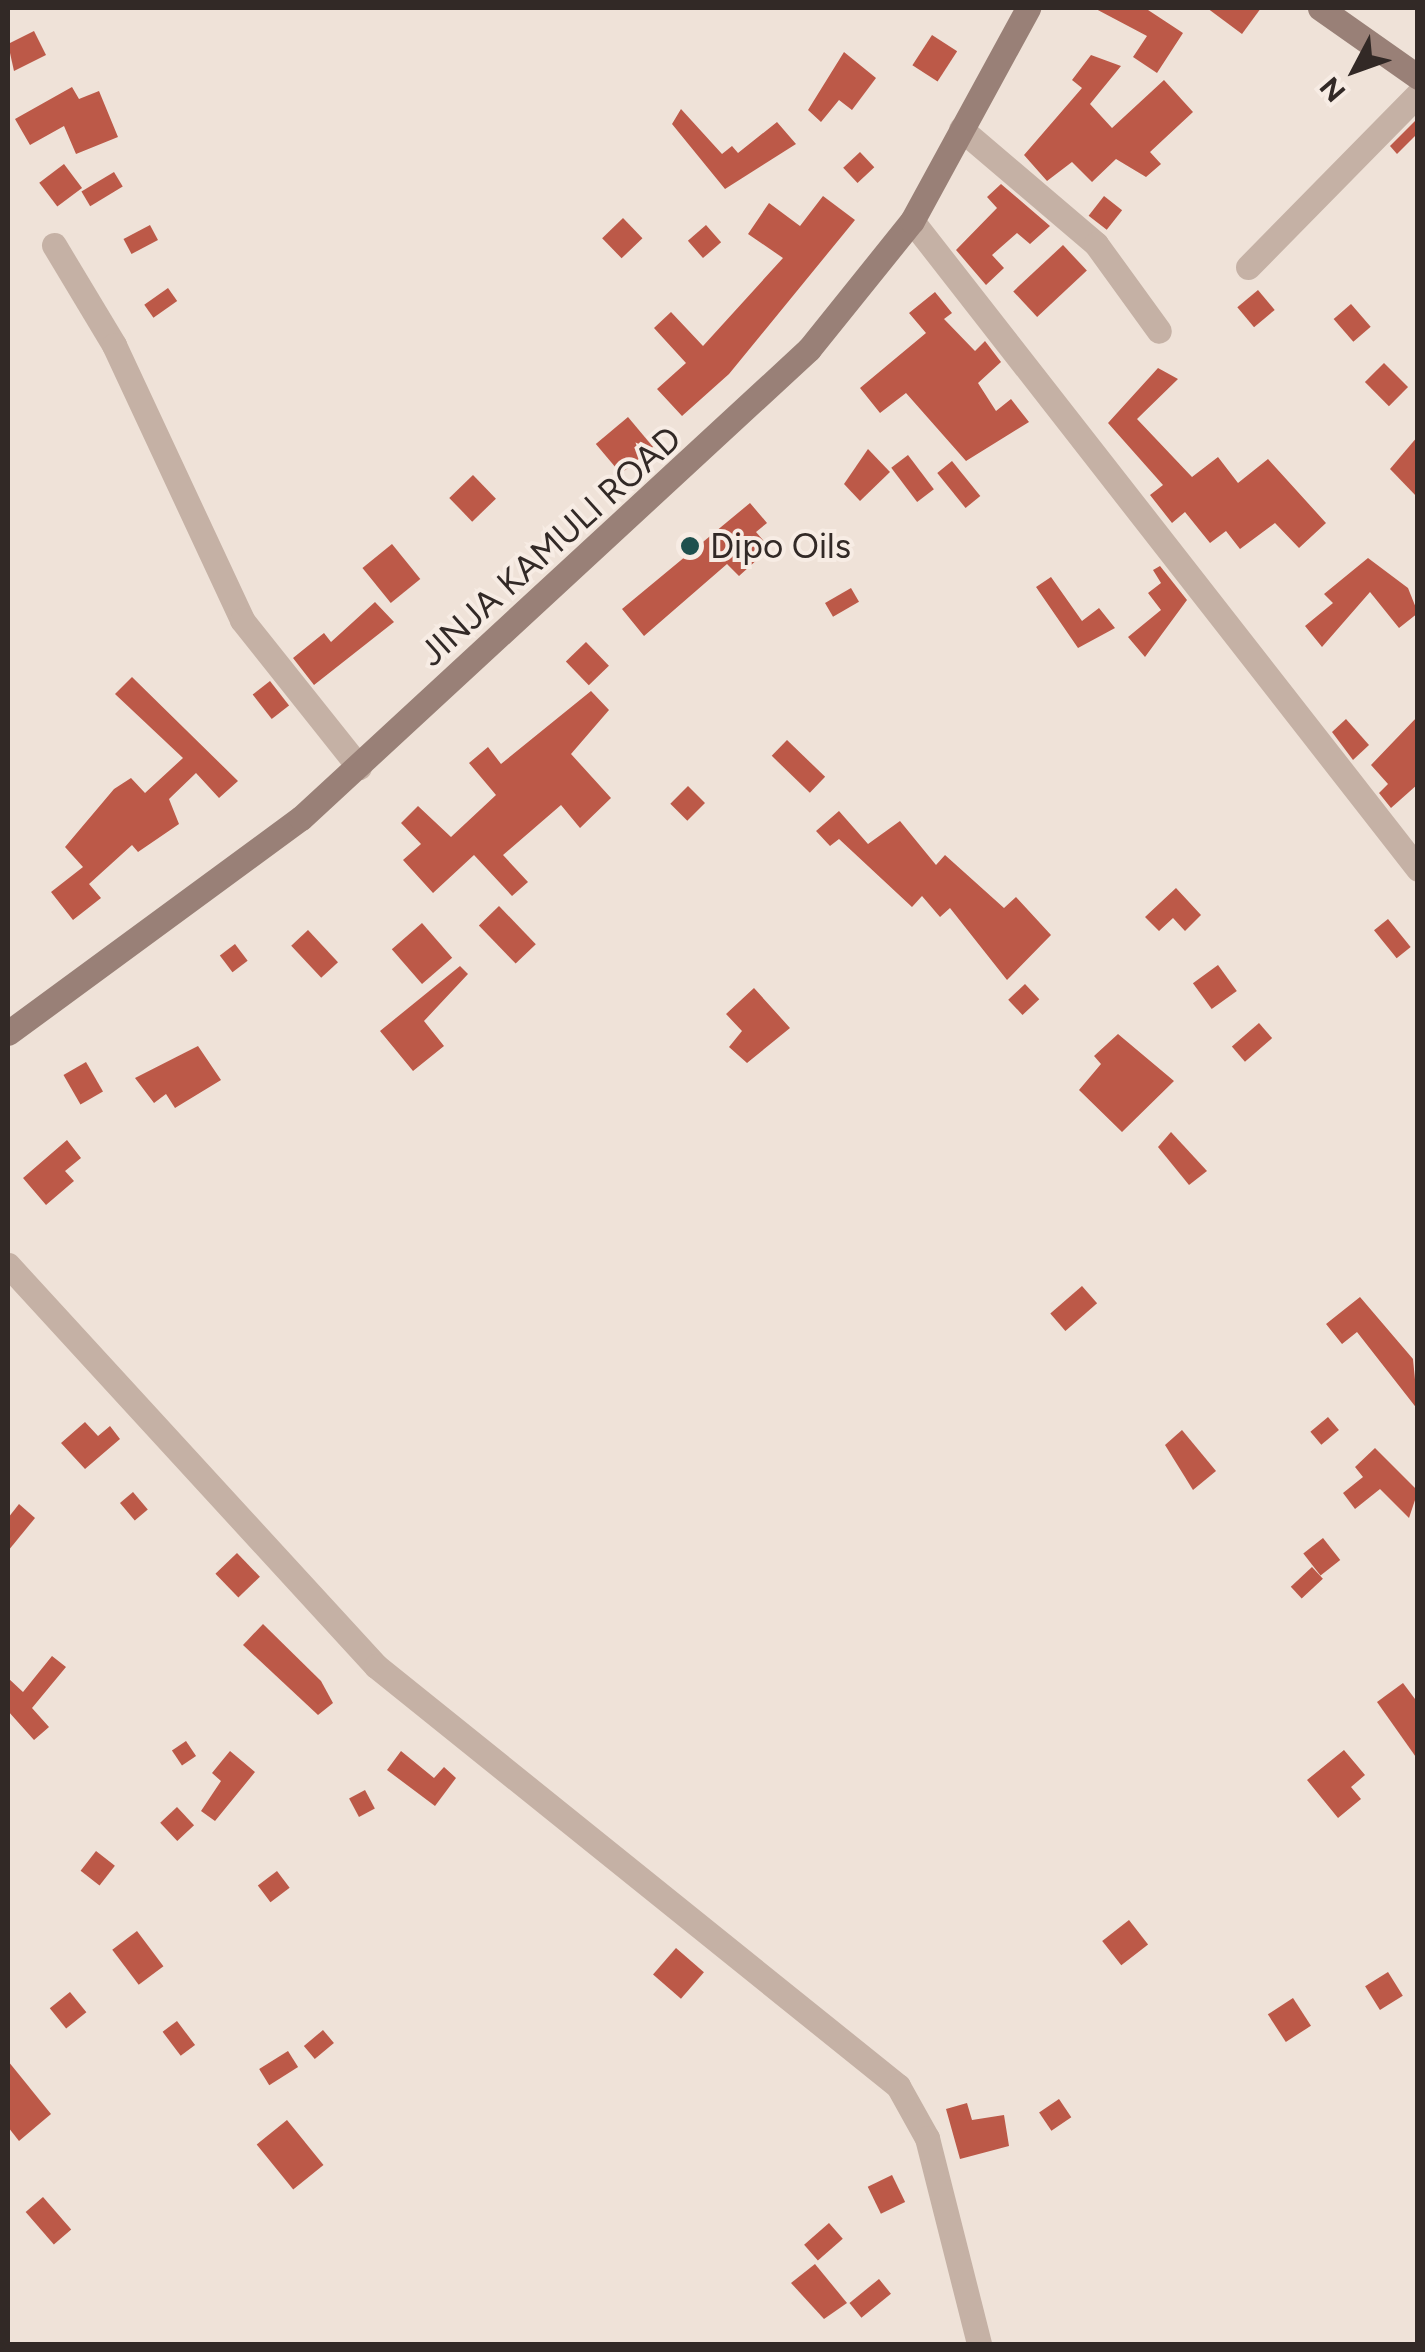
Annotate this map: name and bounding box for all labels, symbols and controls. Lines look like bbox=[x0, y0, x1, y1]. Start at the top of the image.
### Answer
north arrow bbox=[1305, 20, 1405, 120]
text: N bbox=[1312, 70, 1352, 109]
street label: JINJA KAMULI ROAD bbox=[411, 417, 689, 675]
place label: Dipo Oils bbox=[710, 525, 851, 567]
marker: Dipo Oils bbox=[679, 535, 701, 557]

